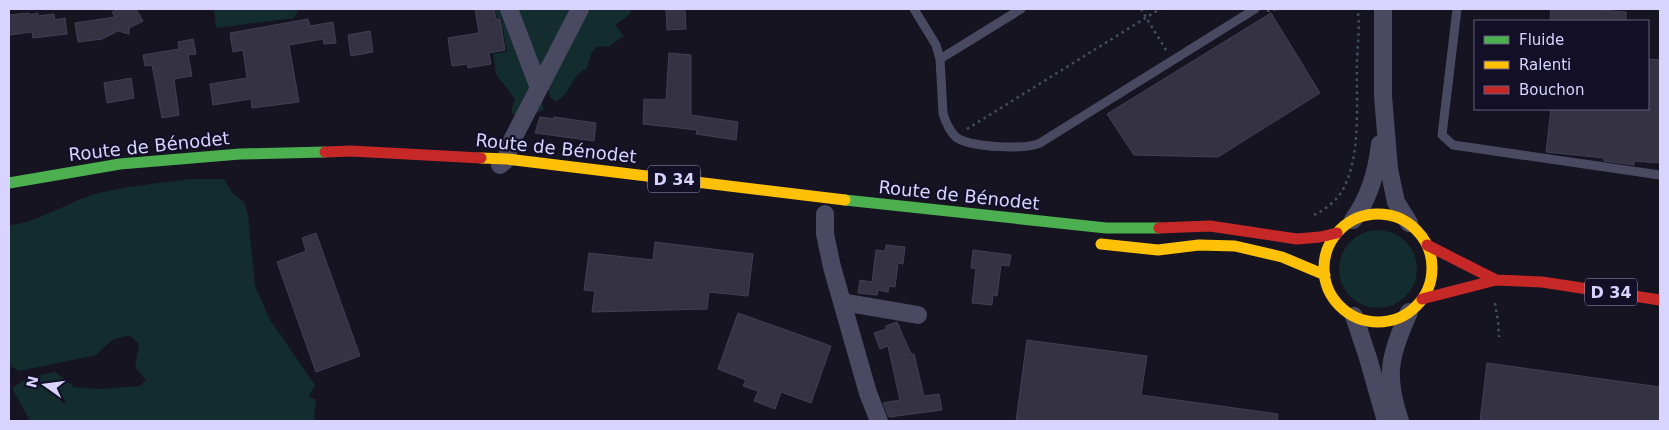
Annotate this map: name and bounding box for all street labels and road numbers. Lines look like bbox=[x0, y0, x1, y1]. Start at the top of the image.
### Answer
street label: Route de Bénodet bbox=[68, 127, 230, 165]
street label: Route de Bénodet bbox=[475, 129, 637, 167]
road number: D 34 bbox=[648, 165, 700, 192]
street label: Route de Bénodet bbox=[878, 176, 1040, 214]
road number: D 34 bbox=[1585, 278, 1637, 306]

